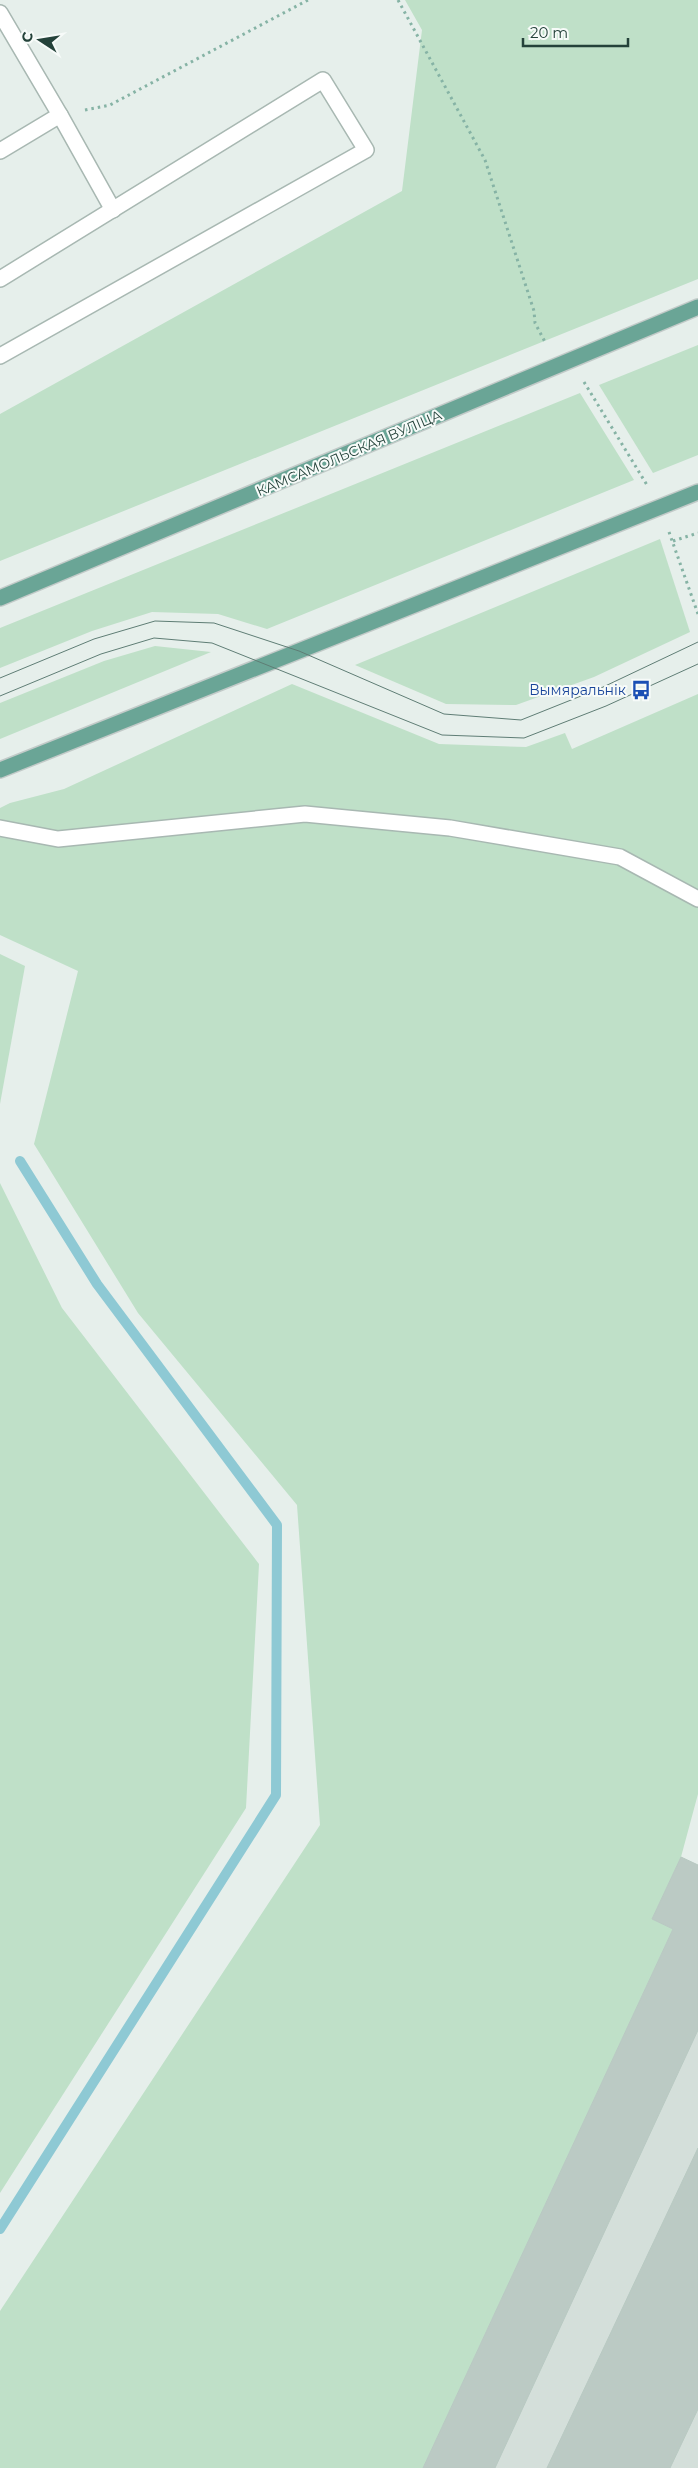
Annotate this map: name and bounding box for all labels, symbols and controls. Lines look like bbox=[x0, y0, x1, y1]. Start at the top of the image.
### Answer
north arrow bbox=[15, 15, 65, 65]
scale bar bbox=[523, 15, 628, 47]
text: 20 m bbox=[530, 23, 568, 42]
text: С bbox=[17, 30, 37, 44]
street label: КАМСАМОЛЬСКАЯ ВУЛІЦА bbox=[254, 405, 445, 500]
bus stop icon: Вымяральнік bbox=[630, 679, 652, 701]
place label: Вымяральнік bbox=[529, 681, 626, 699]

